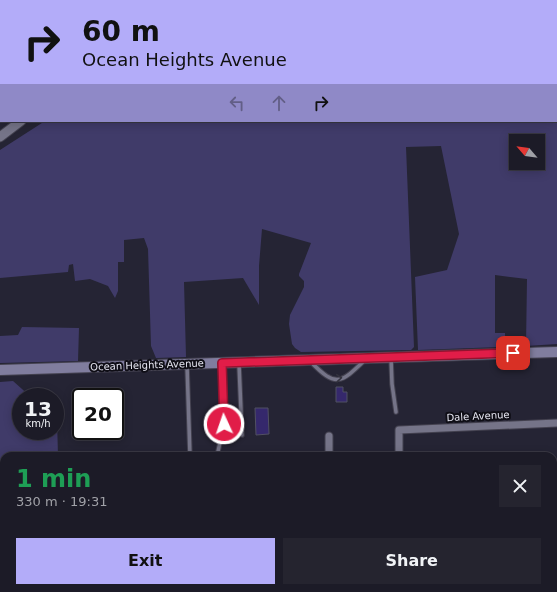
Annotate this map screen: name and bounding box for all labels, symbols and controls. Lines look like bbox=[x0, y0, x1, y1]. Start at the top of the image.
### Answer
text: 60 m bbox=[82, 15, 160, 48]
icon: right bbox=[16, 16, 68, 68]
text: Ocean Heights Avenue bbox=[82, 49, 287, 70]
icon: left bbox=[226, 92, 248, 114]
icon: ahead bbox=[268, 92, 290, 114]
icon: right bbox=[310, 92, 332, 114]
north arrow bbox=[509, 134, 545, 170]
map controls bbox=[509, 134, 545, 170]
pin bbox=[496, 336, 530, 370]
icon: arrive bbox=[502, 342, 524, 364]
street label: Ocean Heights Avenue bbox=[90, 358, 204, 372]
one-way arrow bbox=[335, 374, 342, 383]
speed limit sign: 20 bbox=[72, 388, 124, 440]
text: 13 bbox=[24, 397, 52, 421]
position arrow bbox=[203, 403, 245, 445]
street label: Dale Avenue bbox=[446, 409, 510, 423]
text: km/h bbox=[25, 418, 51, 429]
text: 1 min bbox=[16, 465, 91, 493]
button: close bbox=[499, 465, 541, 507]
text: 330 m · 19:31 bbox=[16, 494, 107, 509]
button: Exit bbox=[16, 538, 275, 584]
button: Share bbox=[283, 538, 541, 584]

